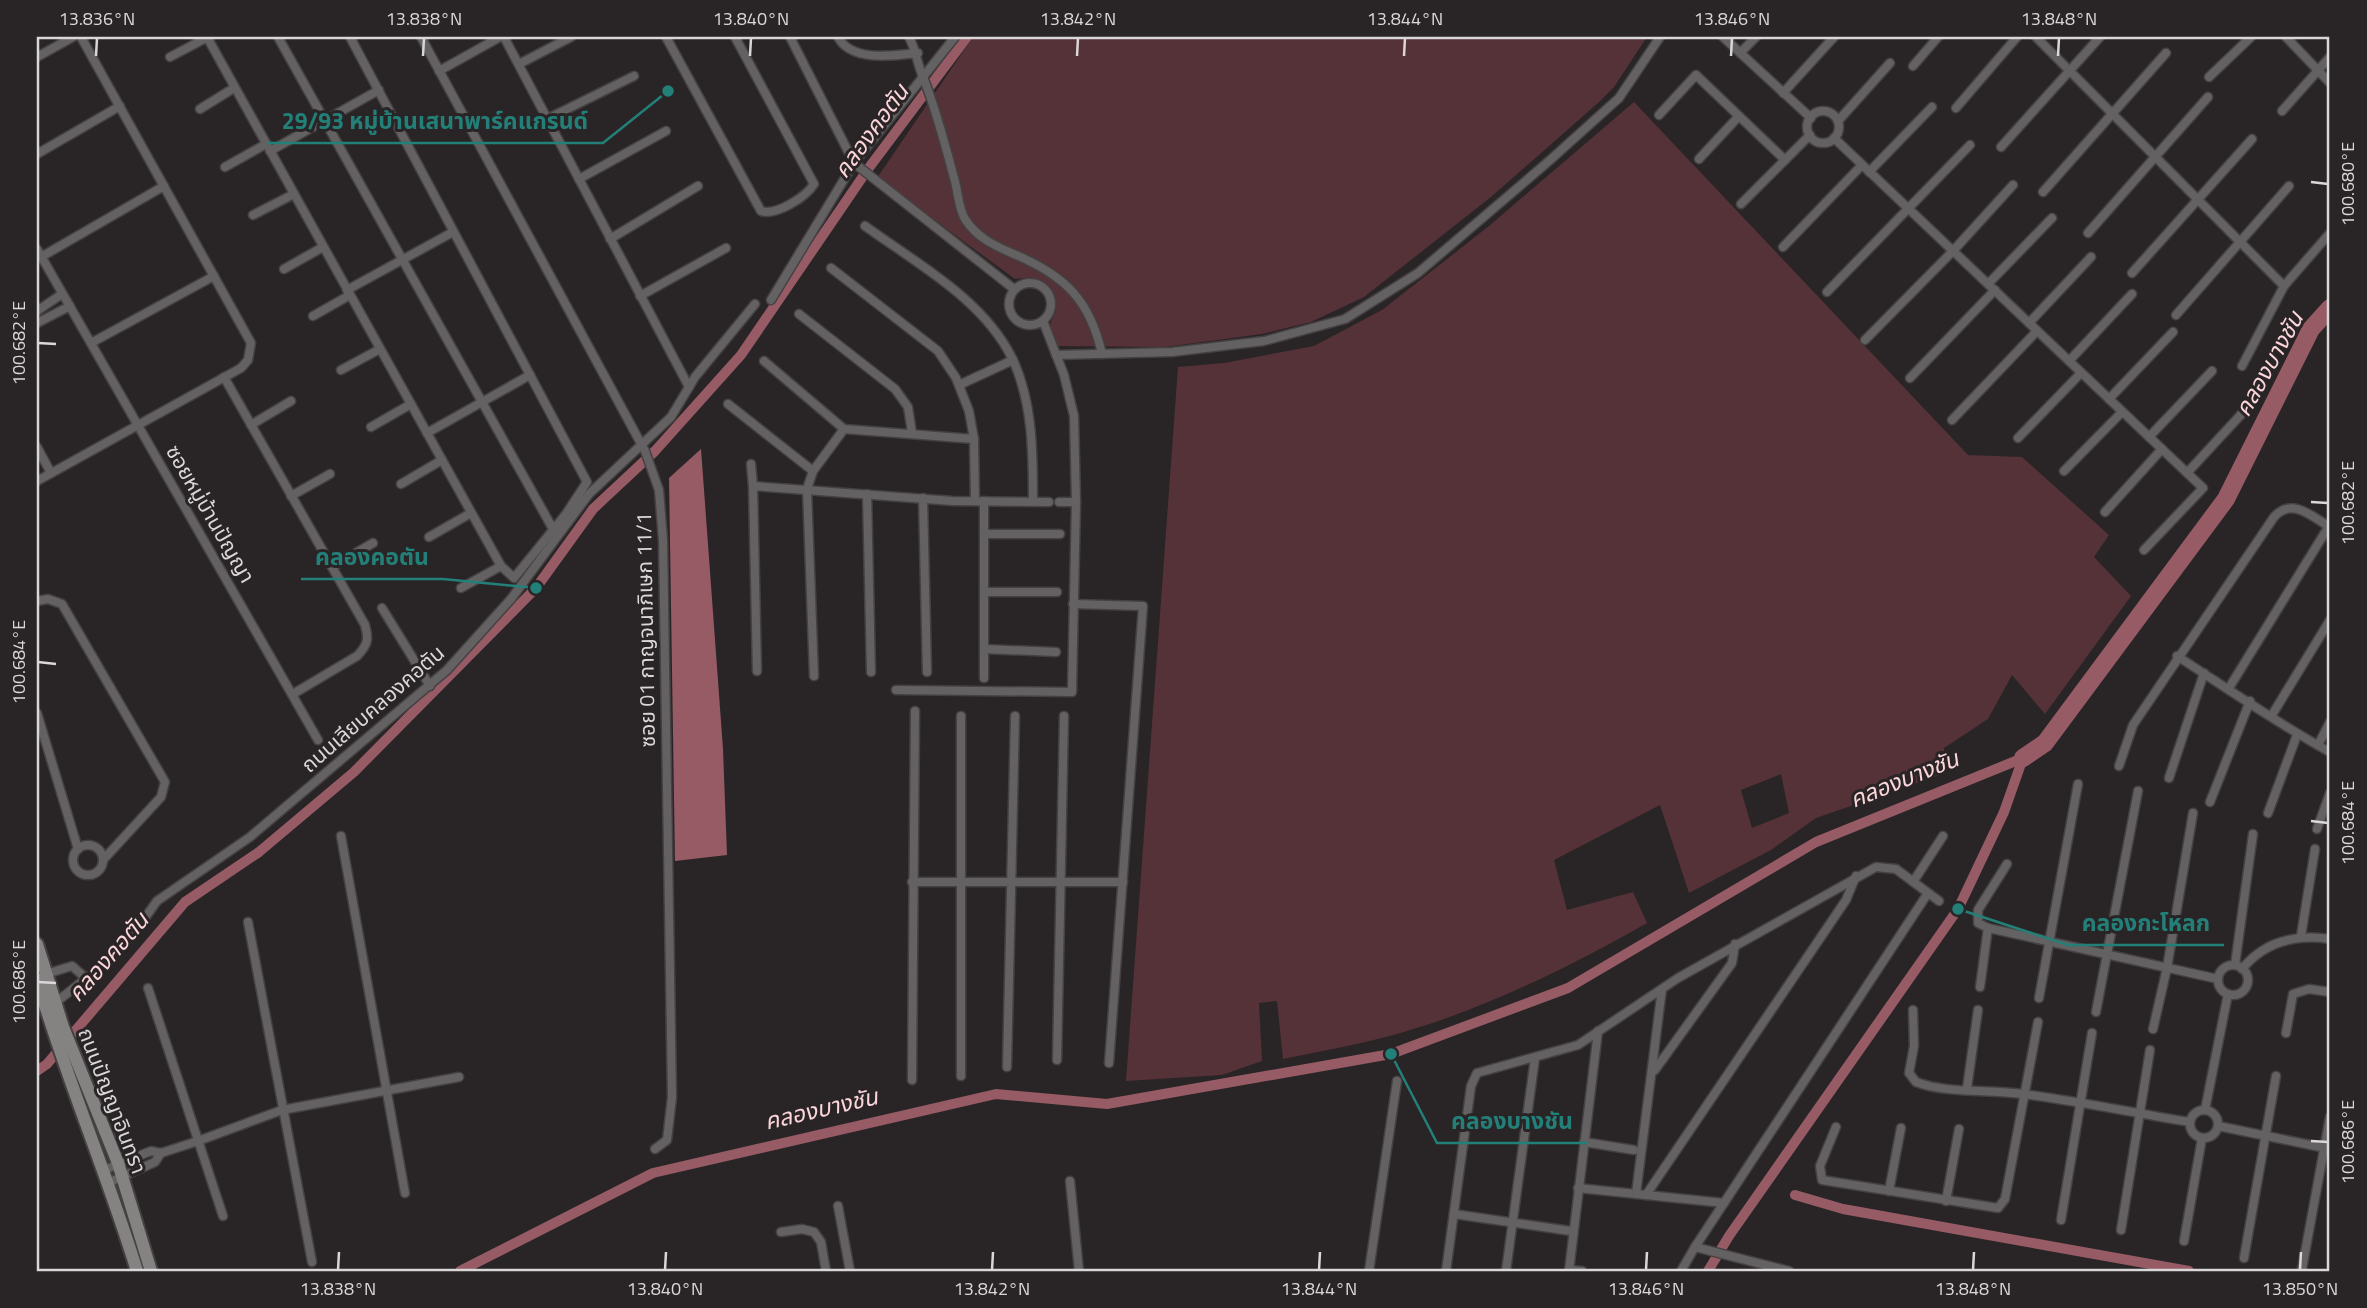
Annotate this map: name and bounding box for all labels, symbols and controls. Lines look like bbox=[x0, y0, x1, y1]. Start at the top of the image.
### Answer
text: 13.836°N bbox=[59, 5, 135, 32]
text: 13.838°N bbox=[386, 5, 462, 32]
text: 13.840°N bbox=[713, 5, 789, 32]
text: 13.842°N bbox=[1040, 5, 1116, 32]
text: 13.844°N bbox=[1367, 5, 1443, 32]
text: 13.846°N bbox=[1694, 5, 1770, 32]
text: 13.848°N bbox=[2021, 5, 2097, 32]
water label: คลองคอตัน bbox=[824, 75, 918, 185]
callout: 29/93 หมู่บ้านเสนาพาร์คแกรนด์ bbox=[268, 99, 603, 143]
text: 29/93 หมู่บ้านเสนาพาร์คแกรนด์ bbox=[282, 103, 588, 138]
text: 100.680°E bbox=[2334, 142, 2361, 226]
text: 100.682°E bbox=[5, 301, 32, 385]
water label: คลองบางชัน bbox=[2225, 303, 2313, 423]
street label: ซอยหมู่บ้านปัญญา bbox=[158, 438, 263, 589]
text: 100.682°E bbox=[2334, 461, 2361, 545]
street label: ซอย 01 กาญจนาภิเษก 11/1 bbox=[627, 512, 663, 748]
callout: คลองคอตัน bbox=[301, 535, 443, 579]
text: คลองคอตัน bbox=[315, 539, 429, 574]
text: 100.684°E bbox=[5, 620, 32, 704]
street label: ถนนเลียบคลองคอตัน bbox=[294, 637, 451, 780]
water label: คลองบางชัน bbox=[1844, 740, 1966, 816]
text: 100.684°E bbox=[2334, 781, 2361, 865]
callout: คลองกะโหลก bbox=[2068, 901, 2224, 945]
water label: คลองคอตัน bbox=[59, 903, 158, 1009]
text: คลองกะโหลก bbox=[2082, 905, 2210, 940]
text: 100.686°E bbox=[5, 940, 32, 1024]
street label: ถนนปัญญาอินทรา bbox=[70, 1023, 156, 1178]
water label: คลองบางชัน bbox=[761, 1078, 883, 1139]
callout: คลองบางชัน bbox=[1437, 1099, 1587, 1143]
text: 100.686°E bbox=[2334, 1100, 2361, 1184]
text: คลองบางชัน bbox=[1451, 1103, 1573, 1138]
text: 13.838°N bbox=[300, 1275, 376, 1302]
text: 13.840°N bbox=[627, 1275, 703, 1302]
text: 13.842°N bbox=[954, 1275, 1030, 1302]
text: 13.844°N bbox=[1281, 1275, 1357, 1302]
text: 13.846°N bbox=[1608, 1275, 1684, 1302]
text: 13.848°N bbox=[1935, 1275, 2011, 1302]
text: 13.850°N bbox=[2262, 1275, 2338, 1302]

